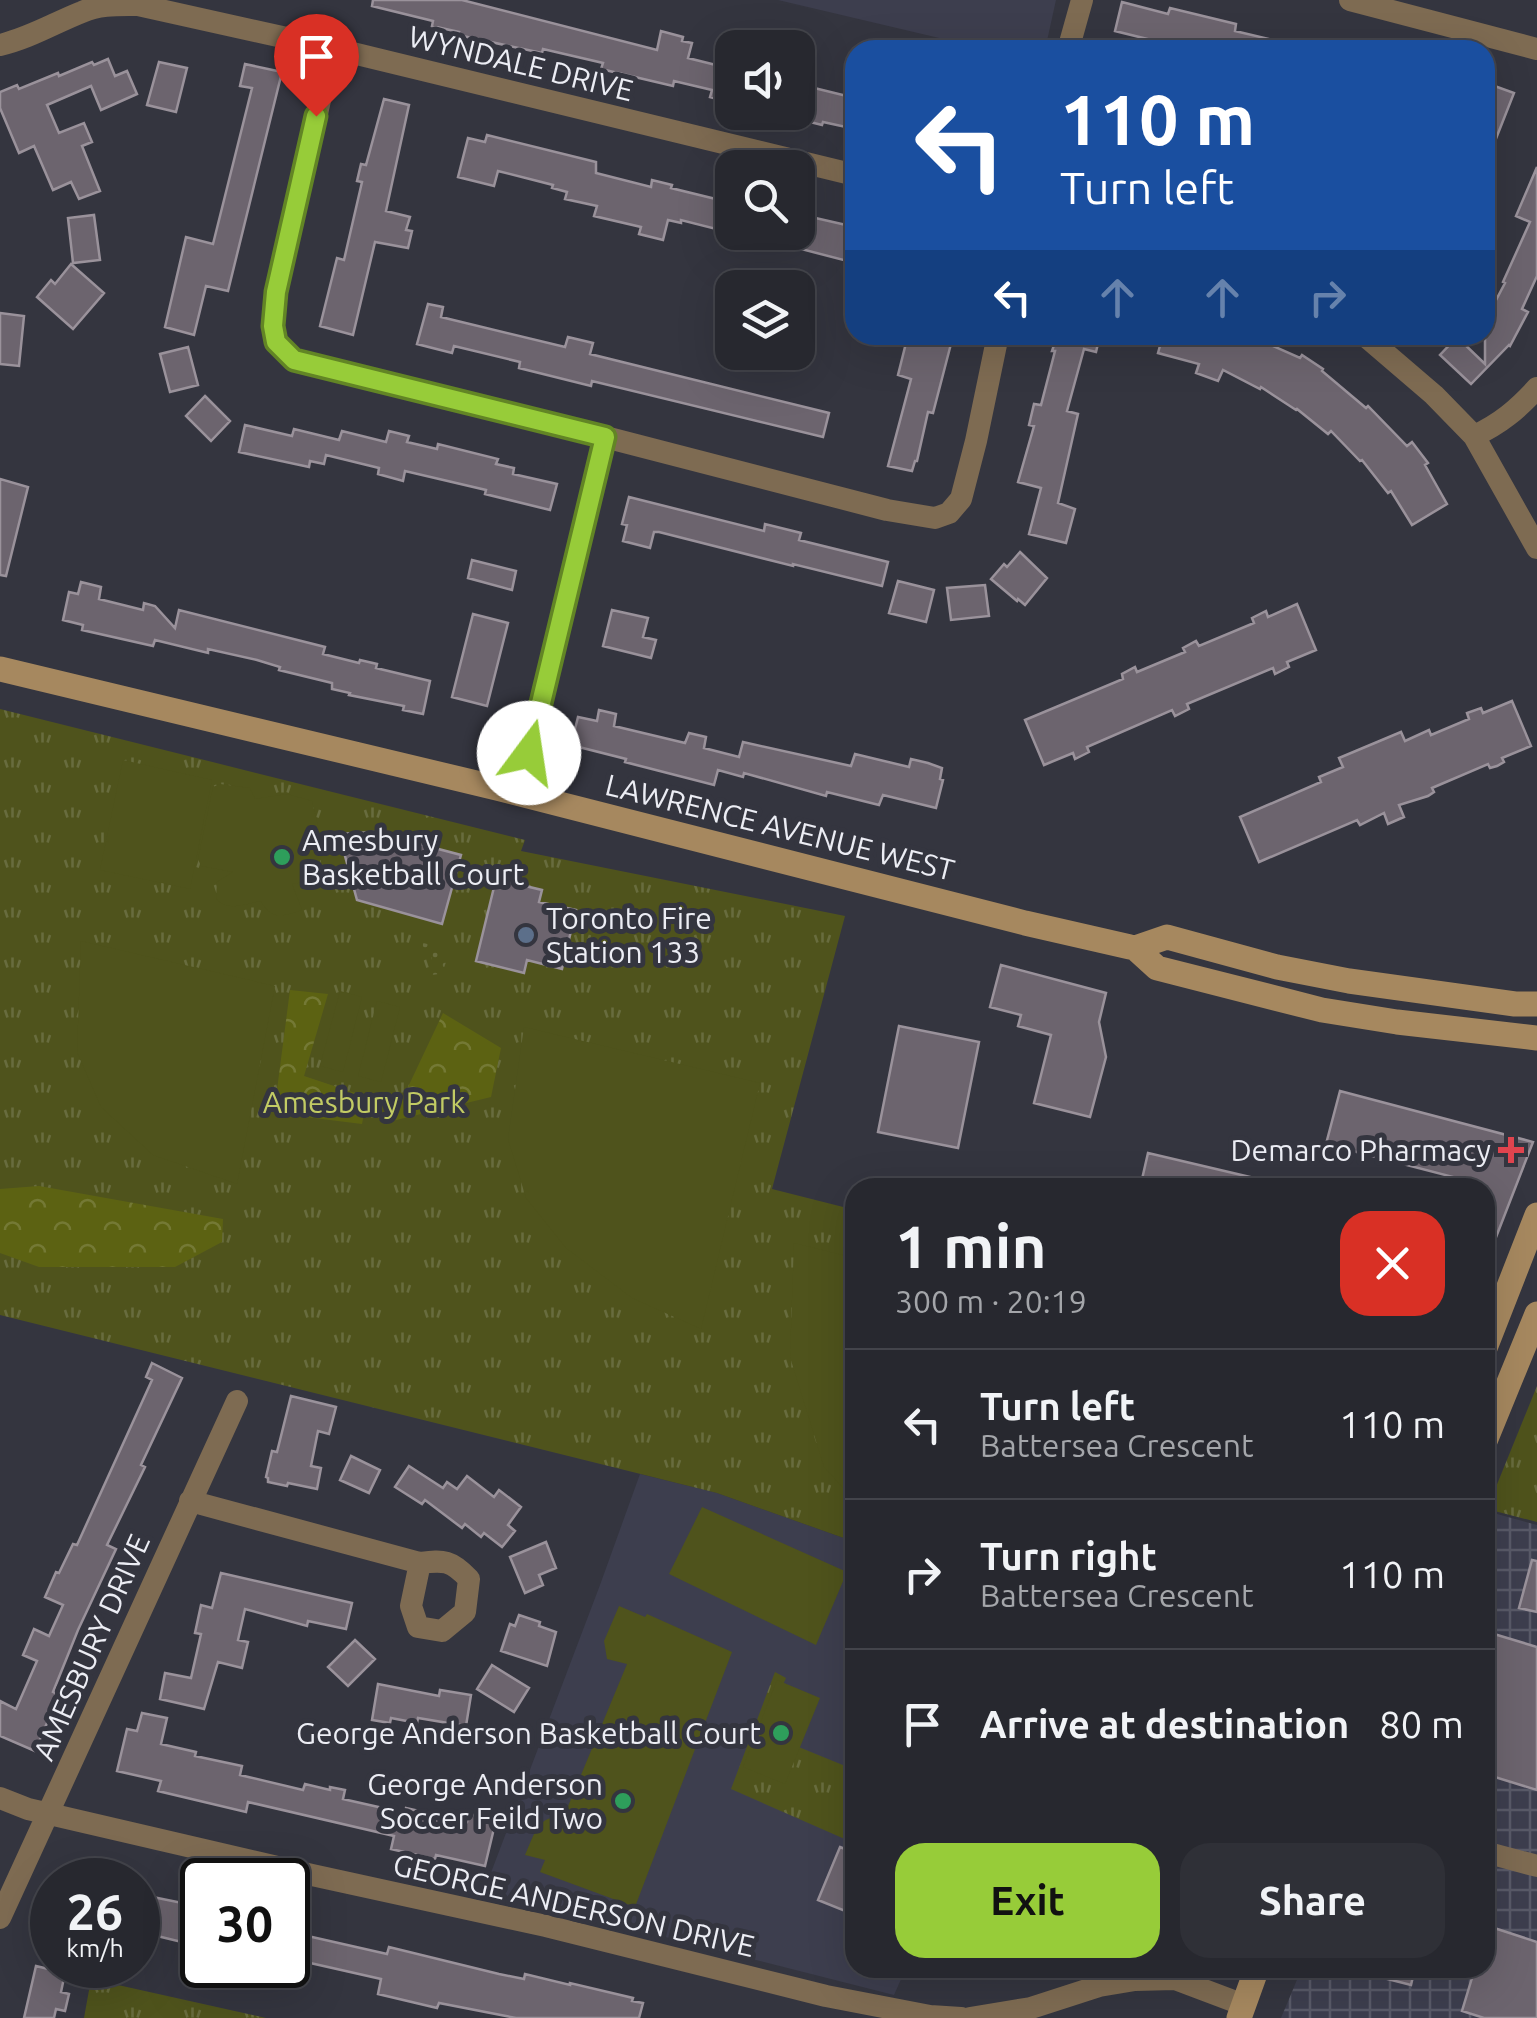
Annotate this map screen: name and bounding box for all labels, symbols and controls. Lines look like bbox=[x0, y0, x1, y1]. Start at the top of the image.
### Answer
pin bbox=[274, 14, 359, 117]
street label: WYNDALE DRIVE bbox=[405, 19, 637, 107]
icon: arrive bbox=[289, 29, 344, 84]
map controls bbox=[715, 30, 815, 370]
button: sound bbox=[715, 30, 815, 130]
icon: left bbox=[895, 80, 1025, 210]
text: 110 m bbox=[1060, 80, 1255, 158]
button: search bbox=[715, 150, 815, 250]
text: Turn left bbox=[1060, 162, 1234, 213]
button: layers bbox=[715, 270, 815, 370]
icon: left bbox=[985, 270, 1040, 325]
icon: ahead bbox=[1090, 270, 1145, 325]
icon: ahead bbox=[1195, 270, 1250, 325]
icon: right bbox=[1300, 270, 1355, 325]
position arrow bbox=[477, 701, 581, 805]
street label: LAWRENCE AVENUE WEST bbox=[602, 767, 958, 887]
place label: Amesbury Basketball Court bbox=[302, 823, 524, 891]
marker: Amesbury Basketball Court bbox=[271, 846, 293, 868]
place label: Toronto Fire Station 133 bbox=[546, 901, 712, 969]
marker: Toronto Fire Station 133 bbox=[515, 924, 537, 946]
park label: Amesbury Park bbox=[263, 1085, 465, 1119]
place label: Demarco Pharmacy bbox=[1230, 1133, 1491, 1167]
marker: Demarco Pharmacy bbox=[1500, 1139, 1522, 1161]
button: close bbox=[1340, 1211, 1445, 1316]
text: 1 min bbox=[895, 1212, 1047, 1279]
text: 300 m · 20:19 bbox=[895, 1283, 1087, 1319]
text: Turn left bbox=[980, 1385, 1135, 1427]
icon: left bbox=[895, 1397, 950, 1452]
text: 110 m bbox=[1339, 1403, 1445, 1445]
text: Battersea Crescent bbox=[980, 1427, 1254, 1463]
street label: AMESBURY DRIVE bbox=[26, 1529, 156, 1765]
text: Turn right bbox=[980, 1535, 1157, 1577]
icon: right bbox=[895, 1547, 950, 1602]
text: 110 m bbox=[1339, 1553, 1445, 1595]
text: Battersea Crescent bbox=[980, 1577, 1254, 1613]
icon: arrive bbox=[895, 1697, 950, 1752]
text: Arrive at destination bbox=[980, 1703, 1349, 1745]
text: 80 m bbox=[1379, 1703, 1464, 1745]
place label: George Anderson Basketball Court bbox=[296, 1716, 761, 1750]
marker: George Anderson Basketball Court bbox=[770, 1722, 792, 1744]
place label: George Anderson Soccer Feild Two bbox=[367, 1767, 603, 1835]
marker: George Anderson Soccer Feild Two bbox=[612, 1790, 634, 1812]
button: Exit bbox=[895, 1843, 1160, 1958]
button: Share bbox=[1180, 1843, 1445, 1958]
street label: GEORGE ANDERSON DRIVE bbox=[390, 1847, 758, 1963]
speed limit sign: 30 bbox=[180, 1858, 310, 1988]
text: 26 bbox=[67, 1883, 123, 1939]
text: km/h bbox=[66, 1934, 124, 1962]

